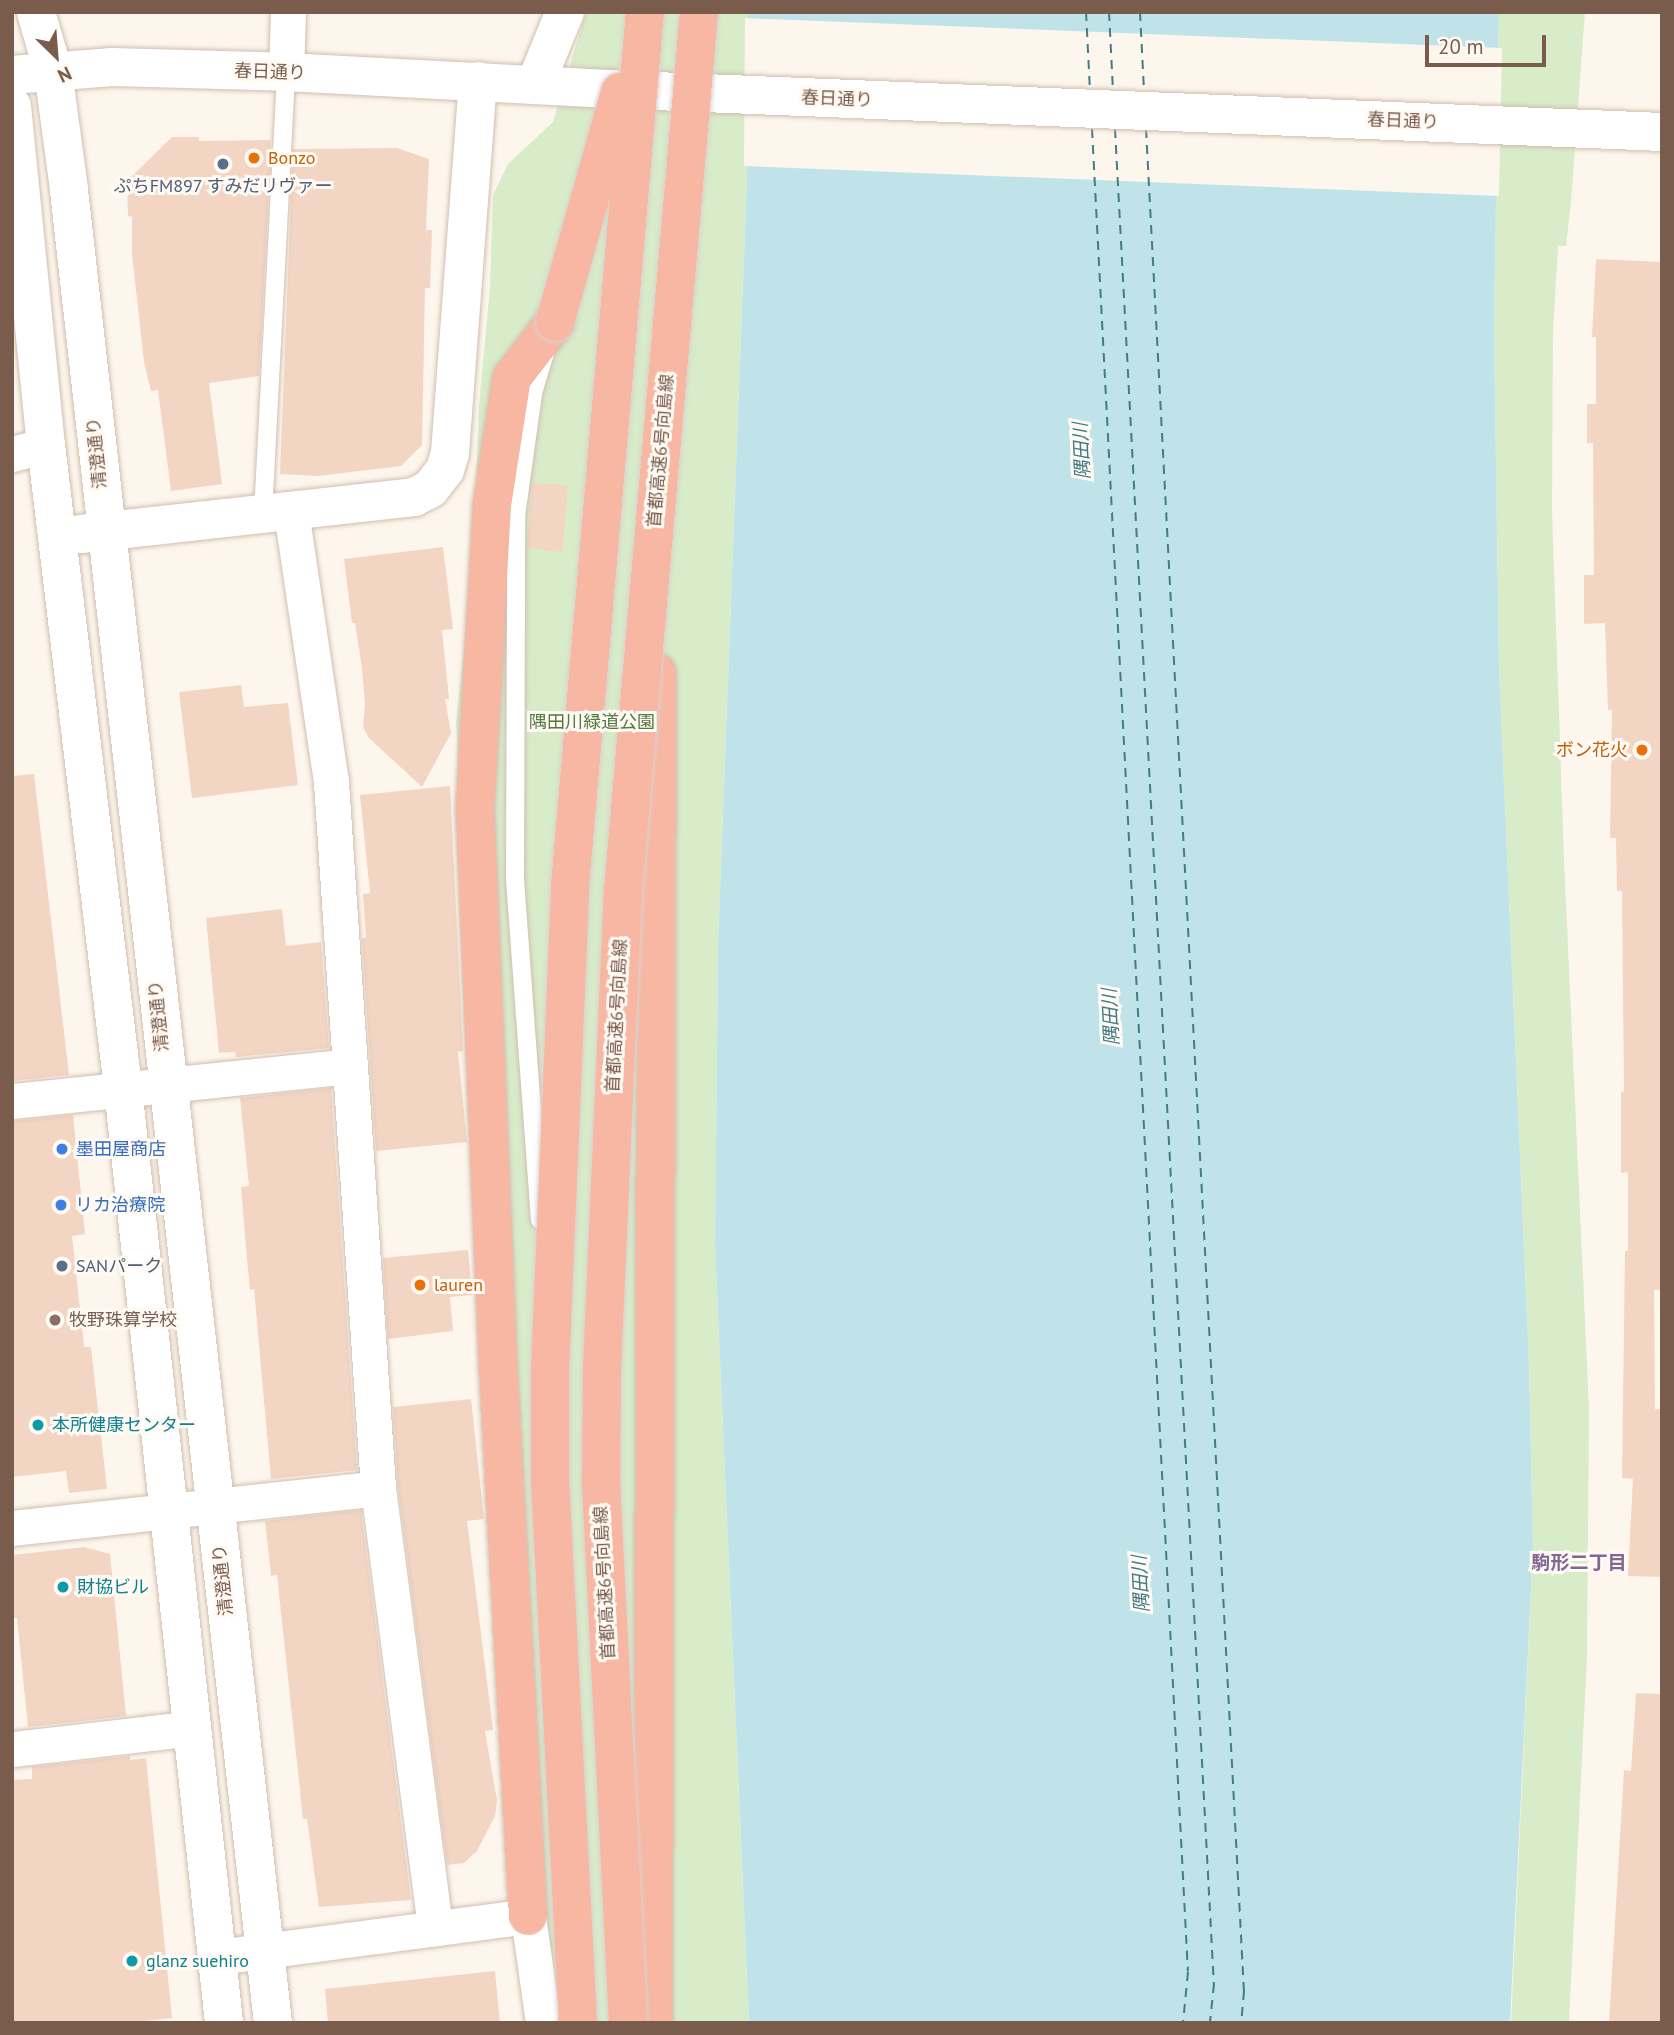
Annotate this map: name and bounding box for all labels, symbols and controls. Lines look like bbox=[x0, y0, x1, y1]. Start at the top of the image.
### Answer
north arrow bbox=[21, 21, 91, 91]
scale bar bbox=[1429, 21, 1550, 65]
text: 20 m bbox=[1438, 33, 1484, 60]
street label: 春日通り bbox=[234, 60, 306, 84]
text: N bbox=[54, 62, 76, 89]
street label: 春日通り bbox=[801, 87, 873, 111]
street label: 春日通り bbox=[1367, 109, 1439, 133]
place label: Bonzo bbox=[268, 147, 315, 169]
marker: Bonzo bbox=[246, 150, 262, 166]
marker: ぷちFM897 すみだリヴァー bbox=[215, 156, 231, 172]
place label: ぷちFM897 すみだリヴァー bbox=[113, 175, 333, 197]
street label: 首都高速6号向島線 bbox=[644, 373, 678, 529]
street label: 清澄通り bbox=[82, 416, 112, 490]
water label: 隅田川 bbox=[1069, 422, 1095, 480]
park label: 隅田川緑道公園 bbox=[529, 711, 655, 733]
place label: ボン花火 bbox=[1556, 739, 1628, 761]
marker: ボン花火 bbox=[1634, 742, 1650, 758]
street label: 首都高速6号向島線 bbox=[602, 939, 632, 1093]
street label: 清澄通り bbox=[144, 979, 174, 1053]
water label: 隅田川 bbox=[1098, 988, 1124, 1046]
place label: 墨田屋商店 bbox=[76, 1138, 166, 1160]
marker: 墨田屋商店 bbox=[54, 1141, 70, 1157]
place label: リカ治療院 bbox=[75, 1194, 165, 1216]
marker: リカ治療院 bbox=[53, 1197, 69, 1213]
place label: SANパーク bbox=[76, 1255, 162, 1277]
marker: SANパーク bbox=[54, 1258, 70, 1274]
place label: lauren bbox=[434, 1274, 483, 1296]
marker: lauren bbox=[412, 1277, 428, 1293]
place label: 牧野珠算学校 bbox=[69, 1309, 177, 1331]
marker: 牧野珠算学校 bbox=[47, 1312, 63, 1328]
place label: 本所健康センター bbox=[52, 1414, 196, 1436]
marker: 本所健康センター bbox=[30, 1417, 46, 1433]
street label: 首都高速6号向島線 bbox=[590, 1506, 620, 1660]
street label: 清澄通り bbox=[208, 1543, 238, 1617]
district label: 駒形二丁目 bbox=[1532, 1552, 1626, 1574]
water label: 隅田川 bbox=[1128, 1555, 1154, 1613]
place label: 財協ビル bbox=[77, 1576, 149, 1598]
marker: 財協ビル bbox=[55, 1579, 71, 1595]
place label: glanz suehiro bbox=[146, 1950, 249, 1972]
marker: glanz suehiro bbox=[124, 1953, 140, 1969]

